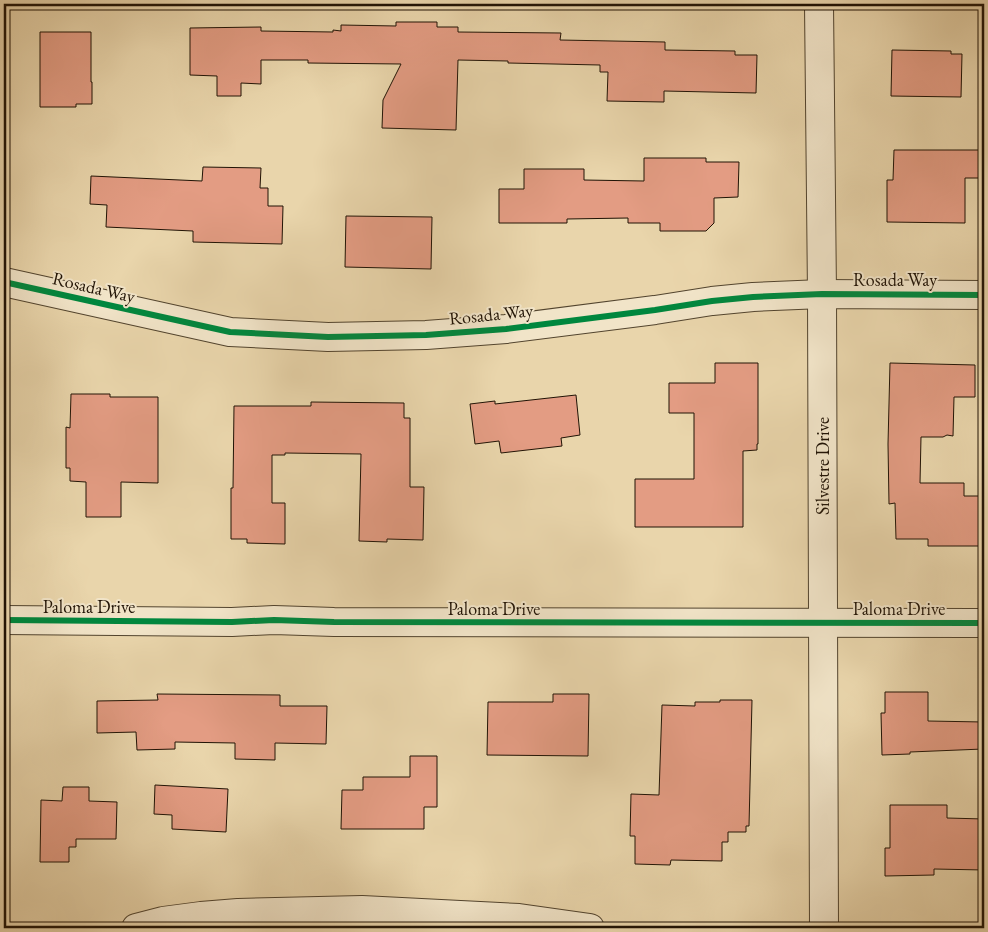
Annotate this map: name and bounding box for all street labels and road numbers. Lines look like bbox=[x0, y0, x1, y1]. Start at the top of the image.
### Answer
street label: Rosada Way bbox=[50, 266, 138, 308]
street label: Rosada Way bbox=[853, 268, 937, 291]
street label: Rosada Way bbox=[448, 298, 534, 330]
street label: Silvestre Drive bbox=[811, 417, 834, 515]
street label: Paloma Drive bbox=[43, 595, 135, 618]
street label: Paloma Drive bbox=[448, 597, 540, 620]
street label: Paloma Drive bbox=[853, 597, 945, 620]

